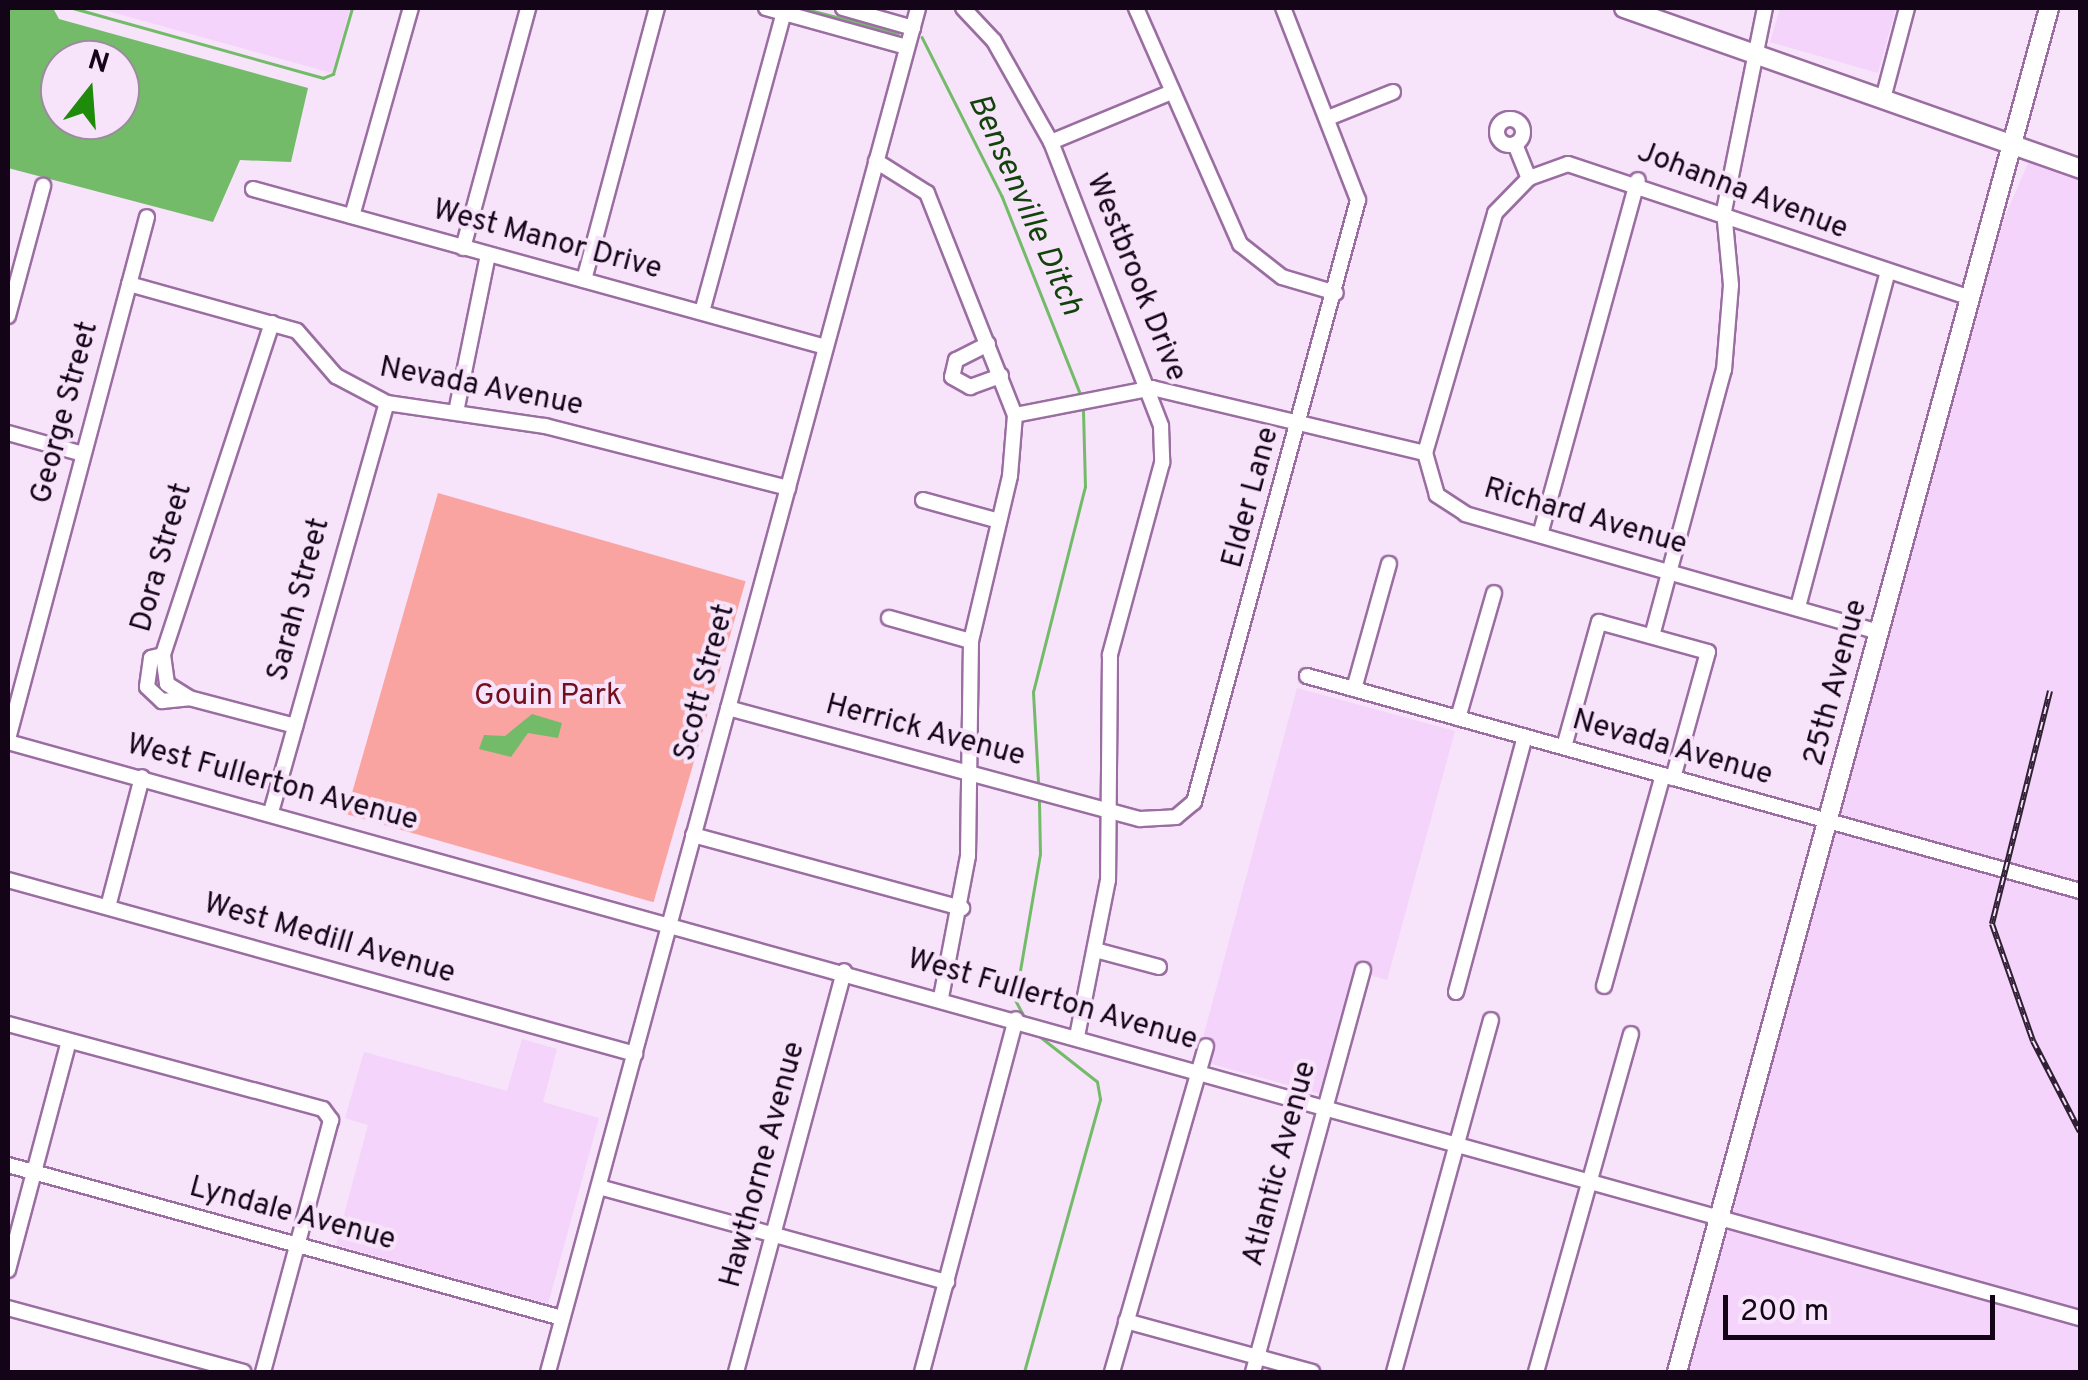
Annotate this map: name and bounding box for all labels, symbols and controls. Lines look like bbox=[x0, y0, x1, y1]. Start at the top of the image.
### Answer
north arrow bbox=[40, 40, 140, 140]
text: N bbox=[83, 43, 113, 83]
water label: Bensenville Ditch bbox=[958, 88, 1090, 322]
street label: Johanna Avenue bbox=[1631, 135, 1853, 249]
street label: Westbrook Drive bbox=[1077, 169, 1193, 387]
street label: West Manor Drive bbox=[429, 193, 665, 289]
street label: George Street bbox=[24, 318, 108, 508]
street label: Nevada Avenue bbox=[376, 351, 586, 425]
street label: Elder Lane bbox=[1216, 424, 1288, 572]
street label: Richard Avenue bbox=[1479, 472, 1691, 564]
street label: Dora Street bbox=[125, 479, 201, 637]
street label: Sarah Street bbox=[261, 514, 339, 686]
street label: 25th Avenue bbox=[1797, 595, 1877, 771]
street label: Scott Street bbox=[668, 601, 744, 765]
park label: Gouin Park bbox=[474, 679, 622, 715]
street label: Herrick Avenue bbox=[821, 688, 1029, 776]
street label: Nevada Avenue bbox=[1567, 703, 1777, 795]
street label: West Fullerton Avenue bbox=[122, 728, 422, 840]
street label: West Medill Avenue bbox=[199, 887, 459, 993]
street label: West Fullerton Avenue bbox=[902, 942, 1202, 1060]
street label: Hawthorne Avenue bbox=[714, 1038, 814, 1292]
street label: Atlantic Avenue bbox=[1236, 1057, 1326, 1271]
street label: Lyndale Avenue bbox=[184, 1170, 400, 1260]
scale bar bbox=[1728, 1275, 2000, 1337]
text: 200 m bbox=[1740, 1294, 1829, 1331]

